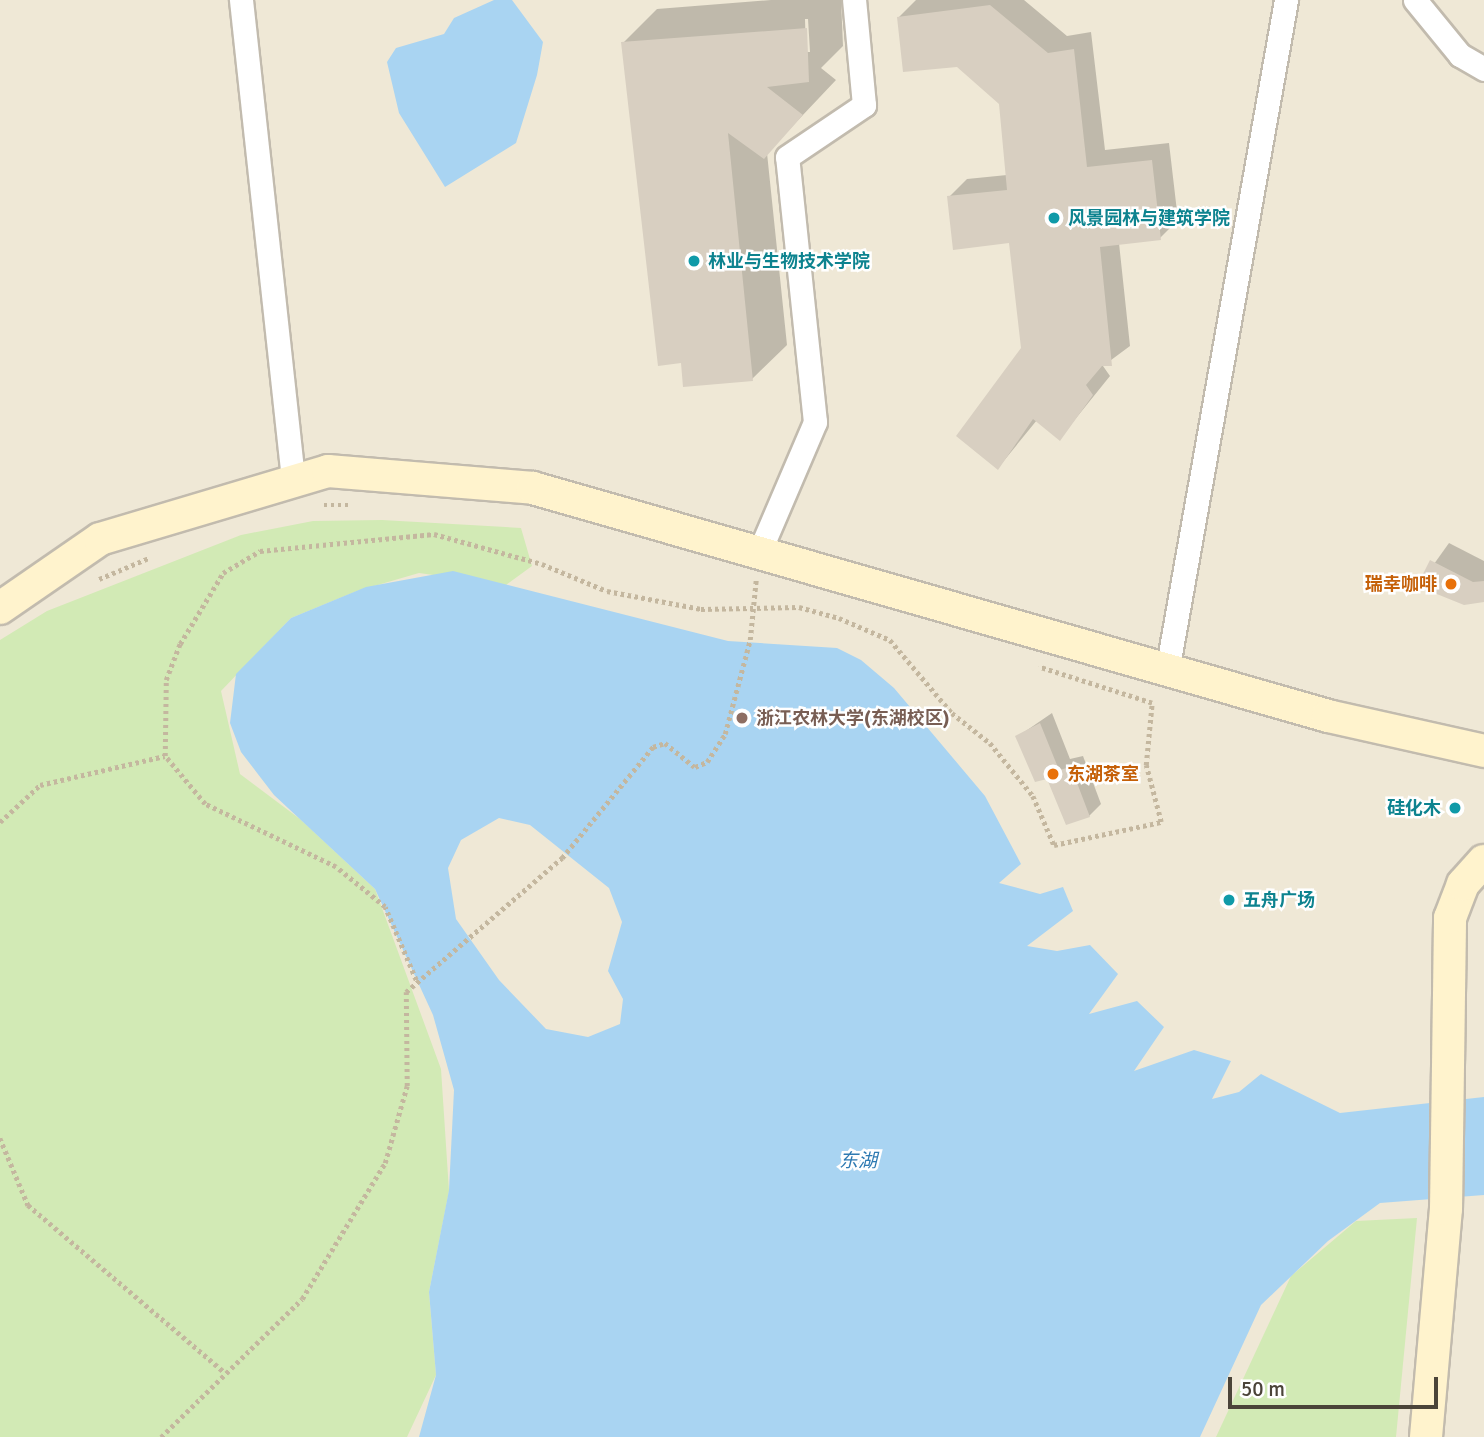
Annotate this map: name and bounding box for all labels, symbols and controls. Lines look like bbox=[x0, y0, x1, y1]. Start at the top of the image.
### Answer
place label: 风景园林与建筑学院 bbox=[1068, 207, 1230, 229]
marker: 风景园林与建筑学院 bbox=[1046, 210, 1062, 226]
place label: 林业与生物技术学院 bbox=[708, 250, 870, 272]
marker: 林业与生物技术学院 bbox=[686, 253, 702, 269]
place label: 瑞幸咖啡 bbox=[1365, 573, 1437, 595]
marker: 瑞幸咖啡 bbox=[1443, 576, 1459, 592]
place label: 浙江农林大学(东湖校区) bbox=[756, 707, 949, 729]
marker: 浙江农林大学(东湖校区) bbox=[734, 710, 750, 726]
place label: 东湖茶室 bbox=[1067, 763, 1139, 785]
marker: 东湖茶室 bbox=[1045, 766, 1061, 782]
place label: 硅化木 bbox=[1387, 797, 1441, 819]
marker: 硅化木 bbox=[1447, 800, 1463, 816]
place label: 五舟广场 bbox=[1243, 889, 1315, 911]
marker: 五舟广场 bbox=[1221, 892, 1237, 908]
water label: 东湖 bbox=[839, 1151, 877, 1173]
scale bar bbox=[1232, 1364, 1442, 1408]
text: 50 m bbox=[1241, 1376, 1285, 1402]

